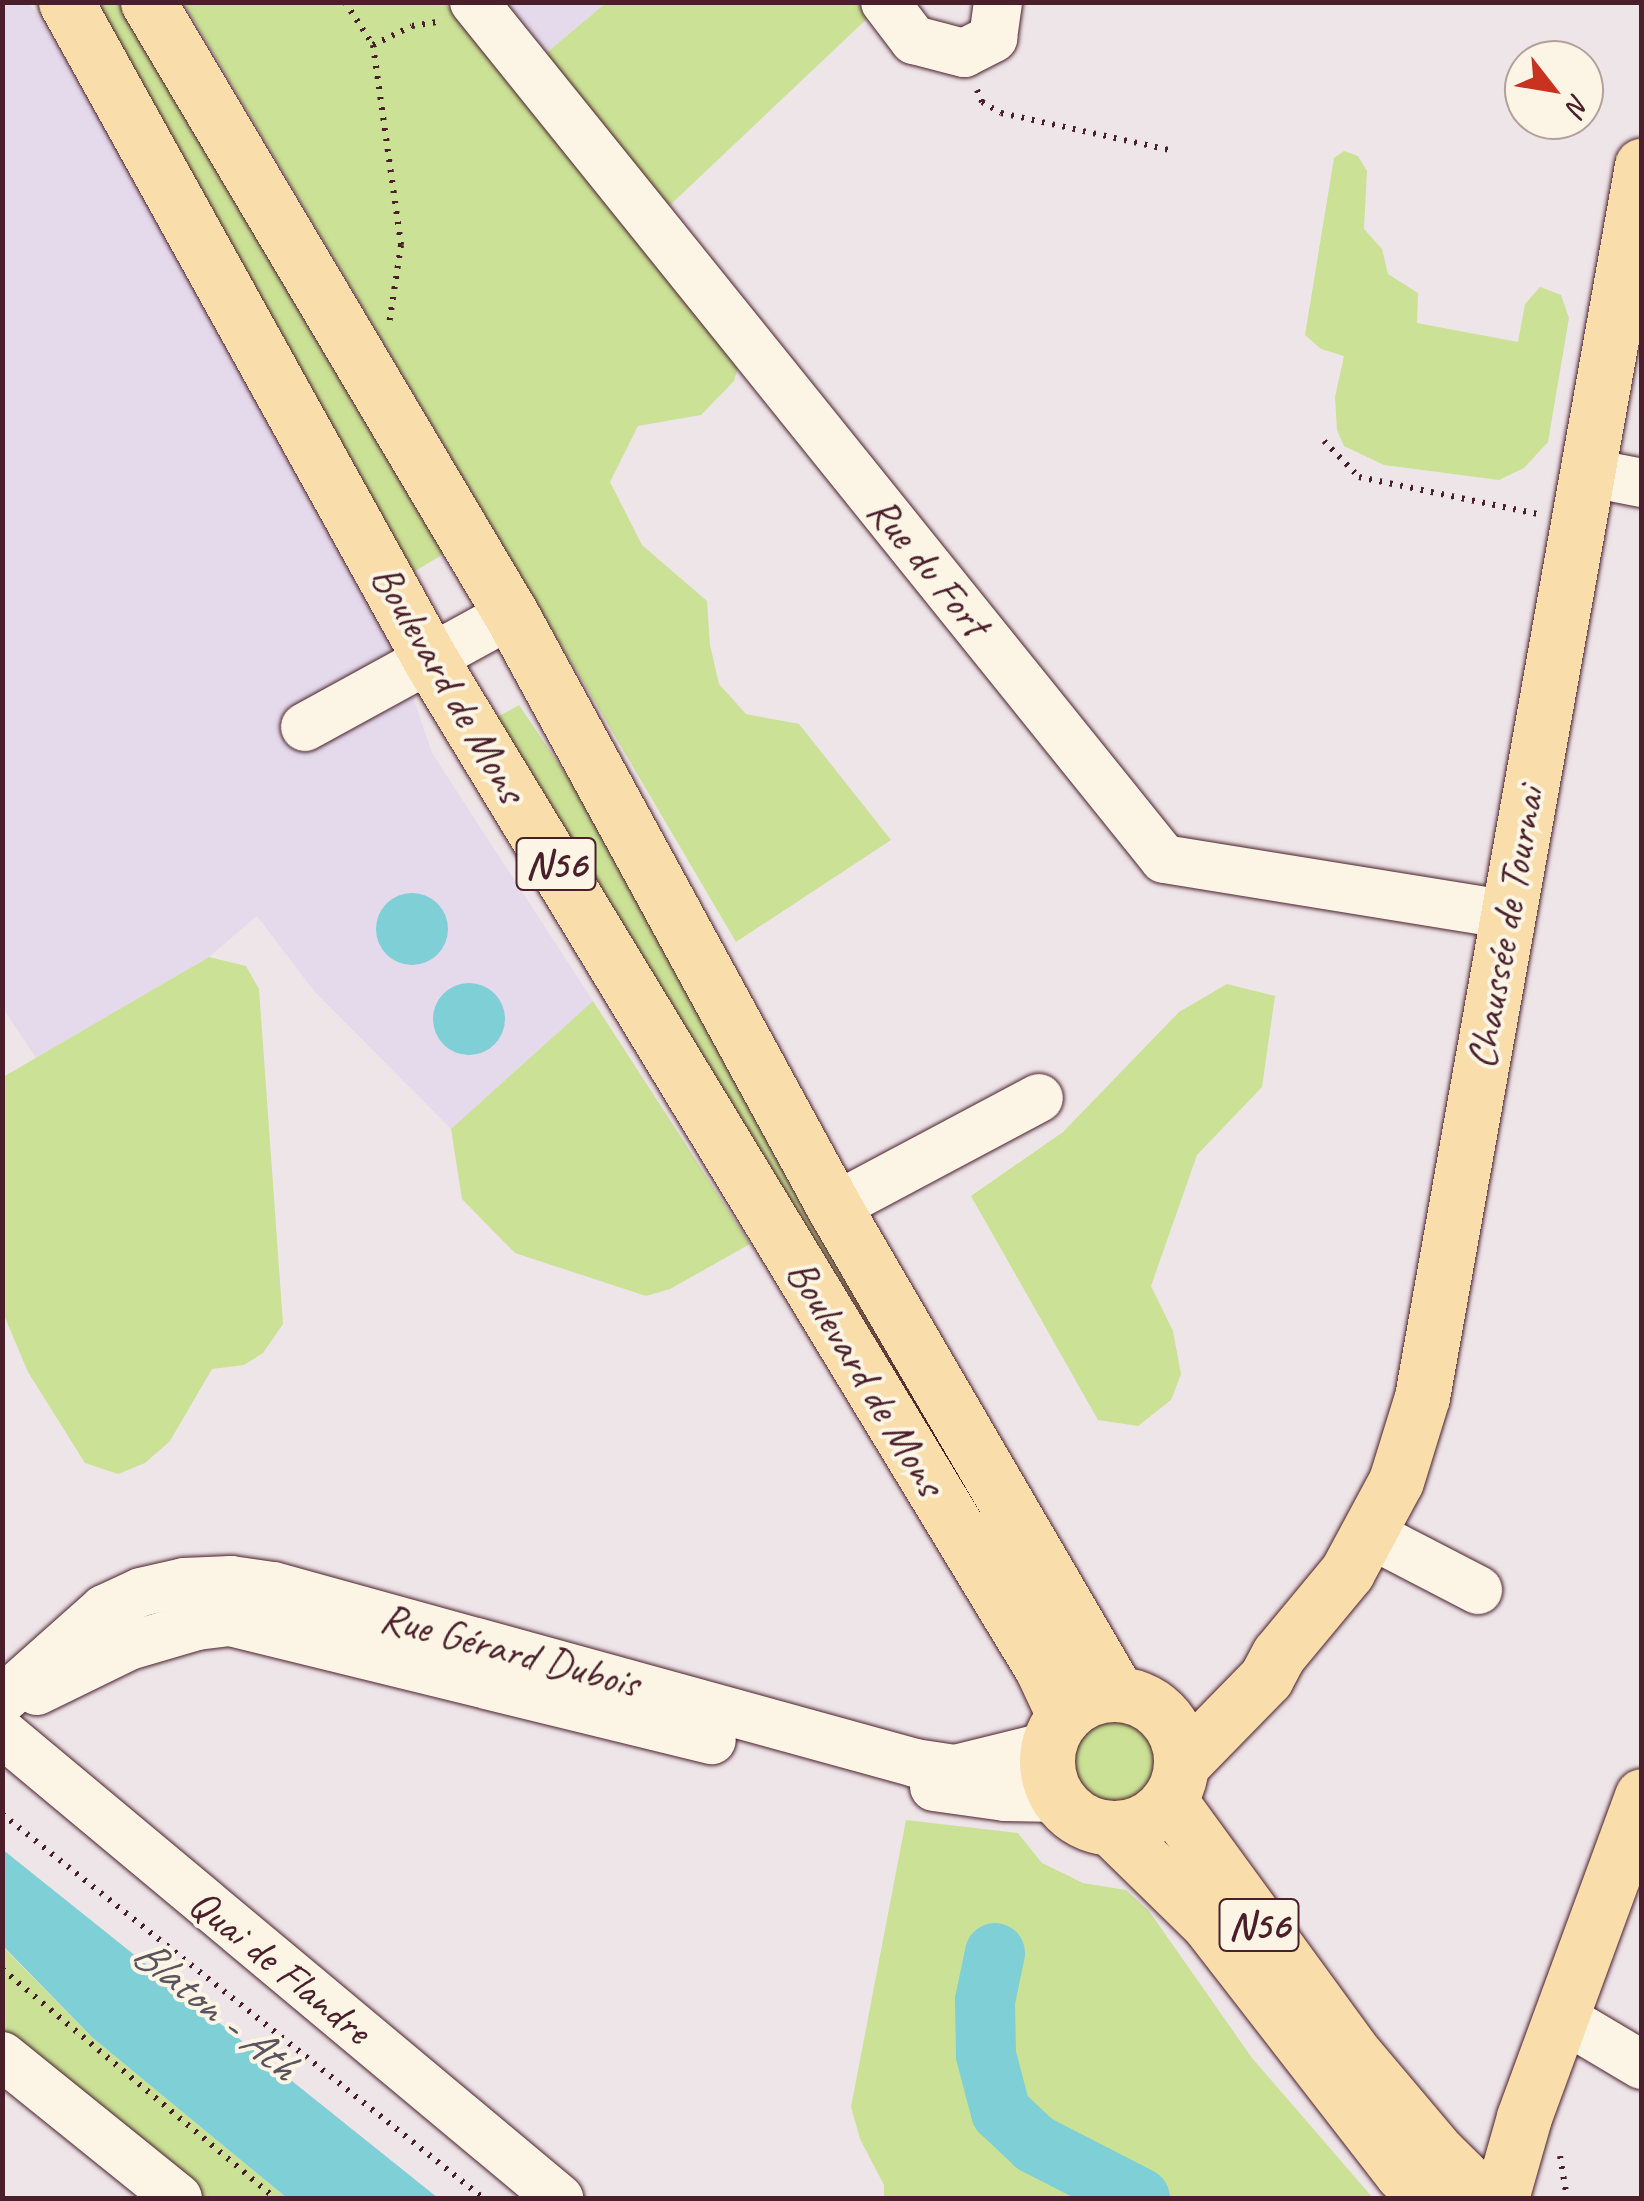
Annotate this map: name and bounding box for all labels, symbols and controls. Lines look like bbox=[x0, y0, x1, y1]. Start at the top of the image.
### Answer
north arrow bbox=[1504, 40, 1604, 140]
text: N bbox=[1559, 88, 1598, 121]
street label: Rue du Fort bbox=[857, 487, 999, 647]
street label: Boulevard de Mons bbox=[360, 556, 536, 812]
street label: Chaussée de Tournai bbox=[1456, 784, 1556, 1072]
road number: N56 bbox=[514, 829, 598, 899]
street label: Boulevard de Mons bbox=[775, 1251, 955, 1505]
street label: Rue Gérard Dubois bbox=[376, 1592, 644, 1710]
street label: Quai de Flandre bbox=[178, 1878, 382, 2056]
road number: N56 bbox=[1216, 1890, 1302, 1960]
water label: Blaton - Ath bbox=[122, 1926, 308, 2092]

